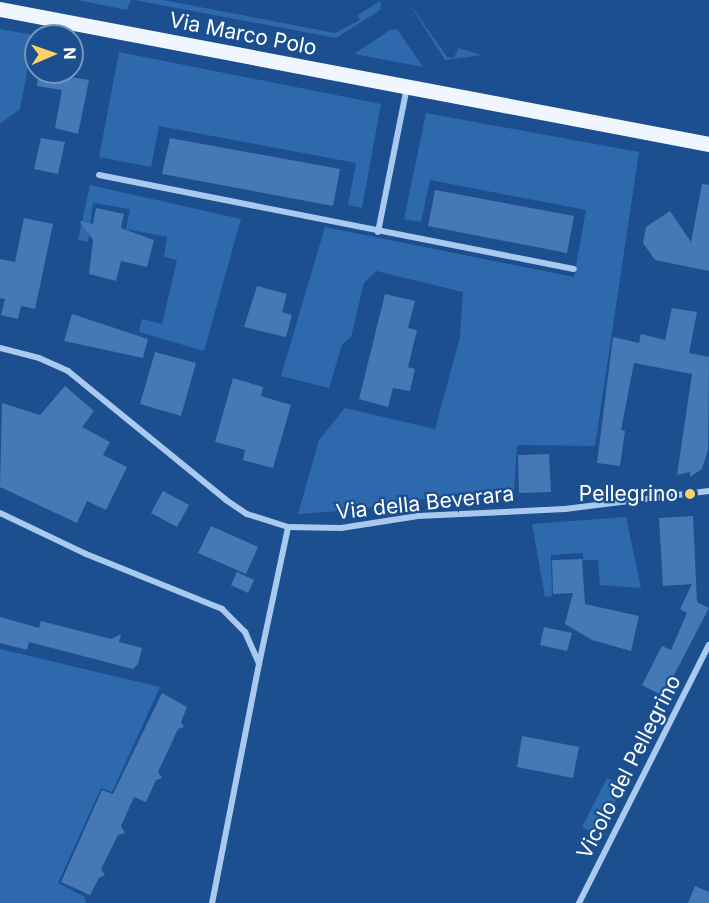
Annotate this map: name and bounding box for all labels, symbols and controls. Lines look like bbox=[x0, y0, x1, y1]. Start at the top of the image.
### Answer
street label: Via Marco Polo bbox=[167, 7, 319, 61]
north arrow bbox=[24, 24, 84, 84]
text: N bbox=[60, 47, 80, 60]
street label: Via della Beverara bbox=[335, 481, 515, 525]
place label: Pellegrino bbox=[579, 481, 678, 507]
marker: Pellegrino bbox=[683, 487, 697, 501]
street label: Vicolo del Pellegrino bbox=[572, 671, 686, 863]

